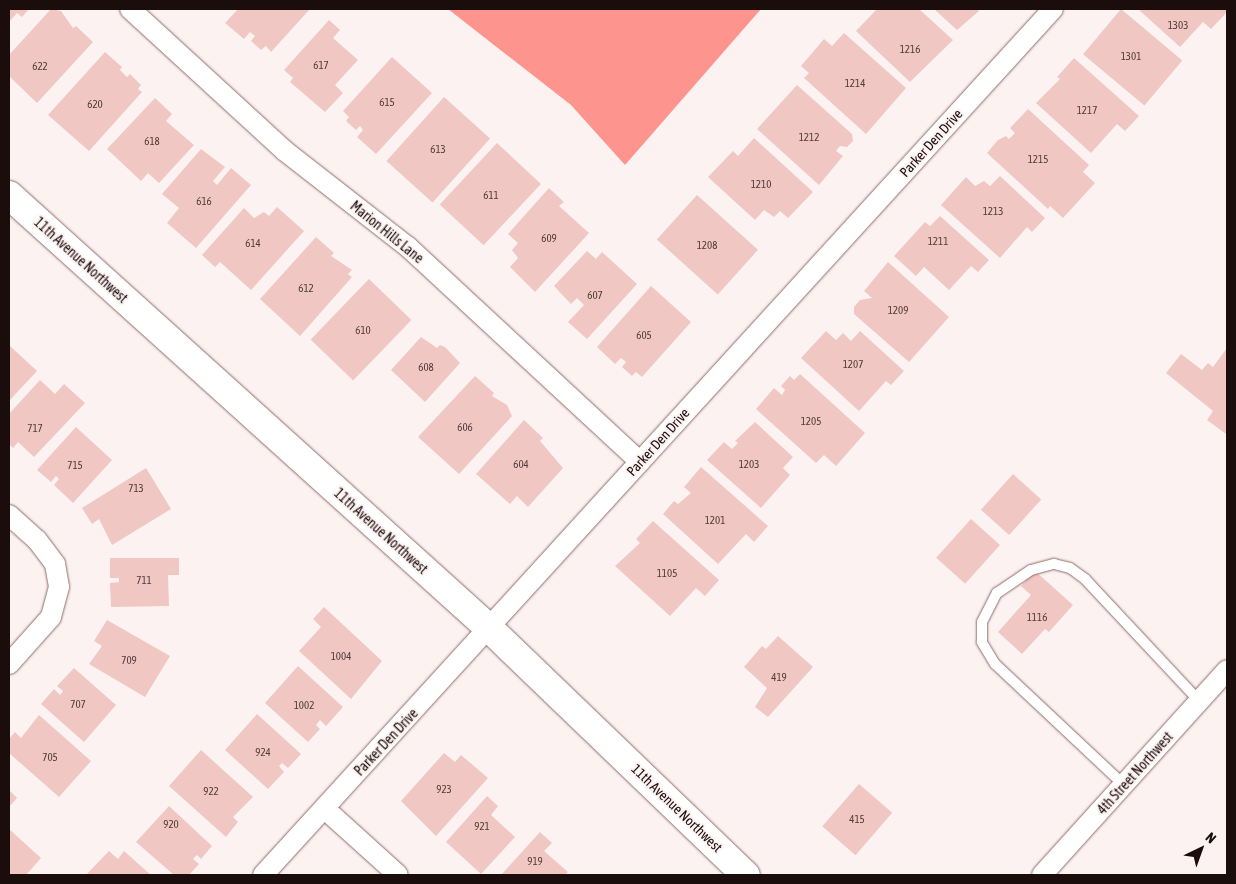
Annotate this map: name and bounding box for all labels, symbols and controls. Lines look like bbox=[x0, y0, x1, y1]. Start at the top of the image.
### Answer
house number: 1303 bbox=[1168, 18, 1188, 32]
house number: 1216 bbox=[900, 42, 920, 56]
house number: 1301 bbox=[1121, 49, 1141, 63]
house number: 617 bbox=[313, 58, 329, 72]
house number: 622 bbox=[32, 59, 48, 73]
house number: 1214 bbox=[845, 76, 865, 90]
house number: 615 bbox=[379, 95, 395, 109]
house number: 620 bbox=[87, 97, 103, 111]
house number: 1217 bbox=[1077, 103, 1097, 117]
street label: Parker Den Drive bbox=[896, 106, 966, 180]
house number: 1212 bbox=[799, 130, 819, 144]
house number: 618 bbox=[144, 134, 160, 148]
house number: 613 bbox=[430, 142, 446, 156]
house number: 1215 bbox=[1028, 152, 1048, 166]
house number: 1210 bbox=[751, 177, 771, 191]
house number: 611 bbox=[483, 188, 499, 202]
house number: 616 bbox=[196, 194, 212, 208]
street label: Marion Hills Lane bbox=[347, 197, 427, 267]
house number: 1213 bbox=[983, 204, 1003, 218]
street label: 11th Avenue Northwest bbox=[31, 214, 131, 306]
house number: 609 bbox=[541, 231, 557, 245]
house number: 1211 bbox=[928, 234, 948, 248]
house number: 614 bbox=[245, 236, 261, 250]
house number: 1208 bbox=[697, 238, 717, 252]
house number: 612 bbox=[298, 281, 314, 295]
house number: 607 bbox=[587, 288, 603, 302]
house number: 1209 bbox=[888, 303, 908, 317]
house number: 610 bbox=[355, 323, 371, 337]
house number: 605 bbox=[636, 328, 652, 342]
house number: 1207 bbox=[843, 357, 863, 371]
house number: 608 bbox=[418, 360, 434, 374]
street label: Parker Den Drive bbox=[623, 405, 693, 479]
house number: 1205 bbox=[801, 414, 821, 428]
house number: 606 bbox=[457, 420, 473, 434]
house number: 717 bbox=[27, 421, 43, 435]
house number: 604 bbox=[513, 457, 529, 471]
house number: 1203 bbox=[739, 457, 759, 471]
house number: 715 bbox=[67, 458, 83, 472]
house number: 713 bbox=[128, 481, 144, 495]
street label: 11th Avenue Northwest bbox=[331, 485, 431, 577]
house number: 1201 bbox=[705, 513, 725, 527]
house number: 1105 bbox=[657, 566, 677, 580]
house number: 711 bbox=[136, 573, 152, 587]
house number: 1116 bbox=[1027, 610, 1047, 624]
house number: 1004 bbox=[331, 649, 351, 663]
house number: 709 bbox=[121, 653, 137, 667]
house number: 419 bbox=[771, 670, 787, 684]
house number: 707 bbox=[70, 697, 86, 711]
house number: 1002 bbox=[294, 698, 314, 712]
street label: Parker Den Drive bbox=[351, 705, 421, 779]
street label: 4th Street Northwest bbox=[1094, 728, 1176, 818]
house number: 924 bbox=[255, 745, 271, 759]
house number: 705 bbox=[42, 750, 58, 764]
street label: 11th Avenue Northwest bbox=[628, 760, 726, 856]
house number: 923 bbox=[436, 782, 452, 796]
house number: 922 bbox=[203, 784, 219, 798]
house number: 415 bbox=[849, 812, 865, 826]
house number: 920 bbox=[163, 817, 179, 831]
house number: 921 bbox=[474, 819, 490, 833]
north arrow bbox=[1176, 824, 1226, 874]
text: N bbox=[1203, 829, 1219, 847]
house number: 919 bbox=[527, 854, 543, 868]

